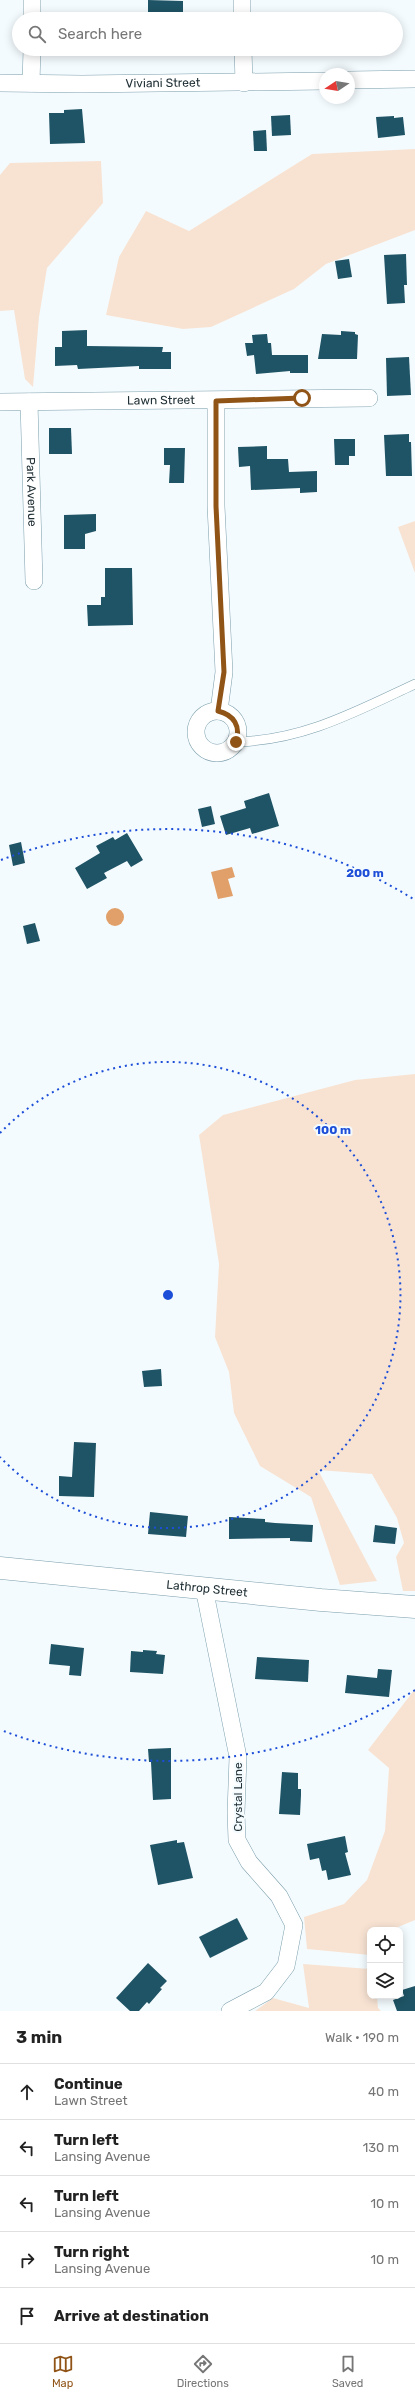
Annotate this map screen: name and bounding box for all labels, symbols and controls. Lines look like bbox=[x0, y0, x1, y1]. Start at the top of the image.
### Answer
search box bbox=[12, 12, 403, 56]
icon: search bbox=[26, 23, 48, 45]
text: Search here bbox=[58, 25, 142, 43]
north arrow bbox=[319, 68, 355, 104]
street label: Viviani Street bbox=[125, 76, 201, 90]
route start bbox=[293, 389, 311, 407]
street label: Lawn Street bbox=[127, 393, 195, 408]
street label: Park Avenue bbox=[24, 457, 39, 527]
route end bbox=[227, 733, 245, 751]
text: 200 m bbox=[346, 866, 384, 880]
text: 100 m bbox=[315, 1123, 351, 1137]
centre of rings bbox=[161, 1288, 175, 1302]
street label: Lathrop Street bbox=[166, 1578, 249, 1600]
street label: Crystal Lane bbox=[231, 1762, 245, 1832]
map controls bbox=[367, 1927, 403, 1999]
button: locate bbox=[367, 1927, 403, 1963]
button: layers bbox=[367, 1963, 403, 1999]
text: 3 min bbox=[16, 2027, 62, 2047]
text: Walk · 190 m bbox=[325, 2030, 399, 2045]
text: Continue bbox=[54, 2075, 123, 2093]
icon: ahead bbox=[16, 2081, 38, 2103]
text: 40 m bbox=[368, 2084, 399, 2099]
text: Lawn Street bbox=[54, 2093, 128, 2108]
text: Turn left bbox=[54, 2131, 119, 2149]
icon: left bbox=[16, 2137, 38, 2159]
text: 130 m bbox=[363, 2140, 399, 2155]
text: Lansing Avenue bbox=[54, 2149, 150, 2164]
text: Turn left bbox=[54, 2187, 119, 2205]
icon: left bbox=[16, 2193, 38, 2215]
text: 10 m bbox=[370, 2196, 399, 2211]
text: Lansing Avenue bbox=[54, 2205, 150, 2220]
text: Turn right bbox=[54, 2243, 129, 2261]
icon: right bbox=[16, 2249, 38, 2271]
text: 10 m bbox=[370, 2252, 399, 2267]
text: Lansing Avenue bbox=[54, 2261, 150, 2276]
icon: arrive bbox=[16, 2305, 38, 2327]
text: Arrive at destination bbox=[54, 2307, 209, 2325]
tab: Map bbox=[52, 2353, 74, 2390]
tab: Directions bbox=[177, 2353, 229, 2390]
tab: Saved bbox=[332, 2353, 363, 2390]

